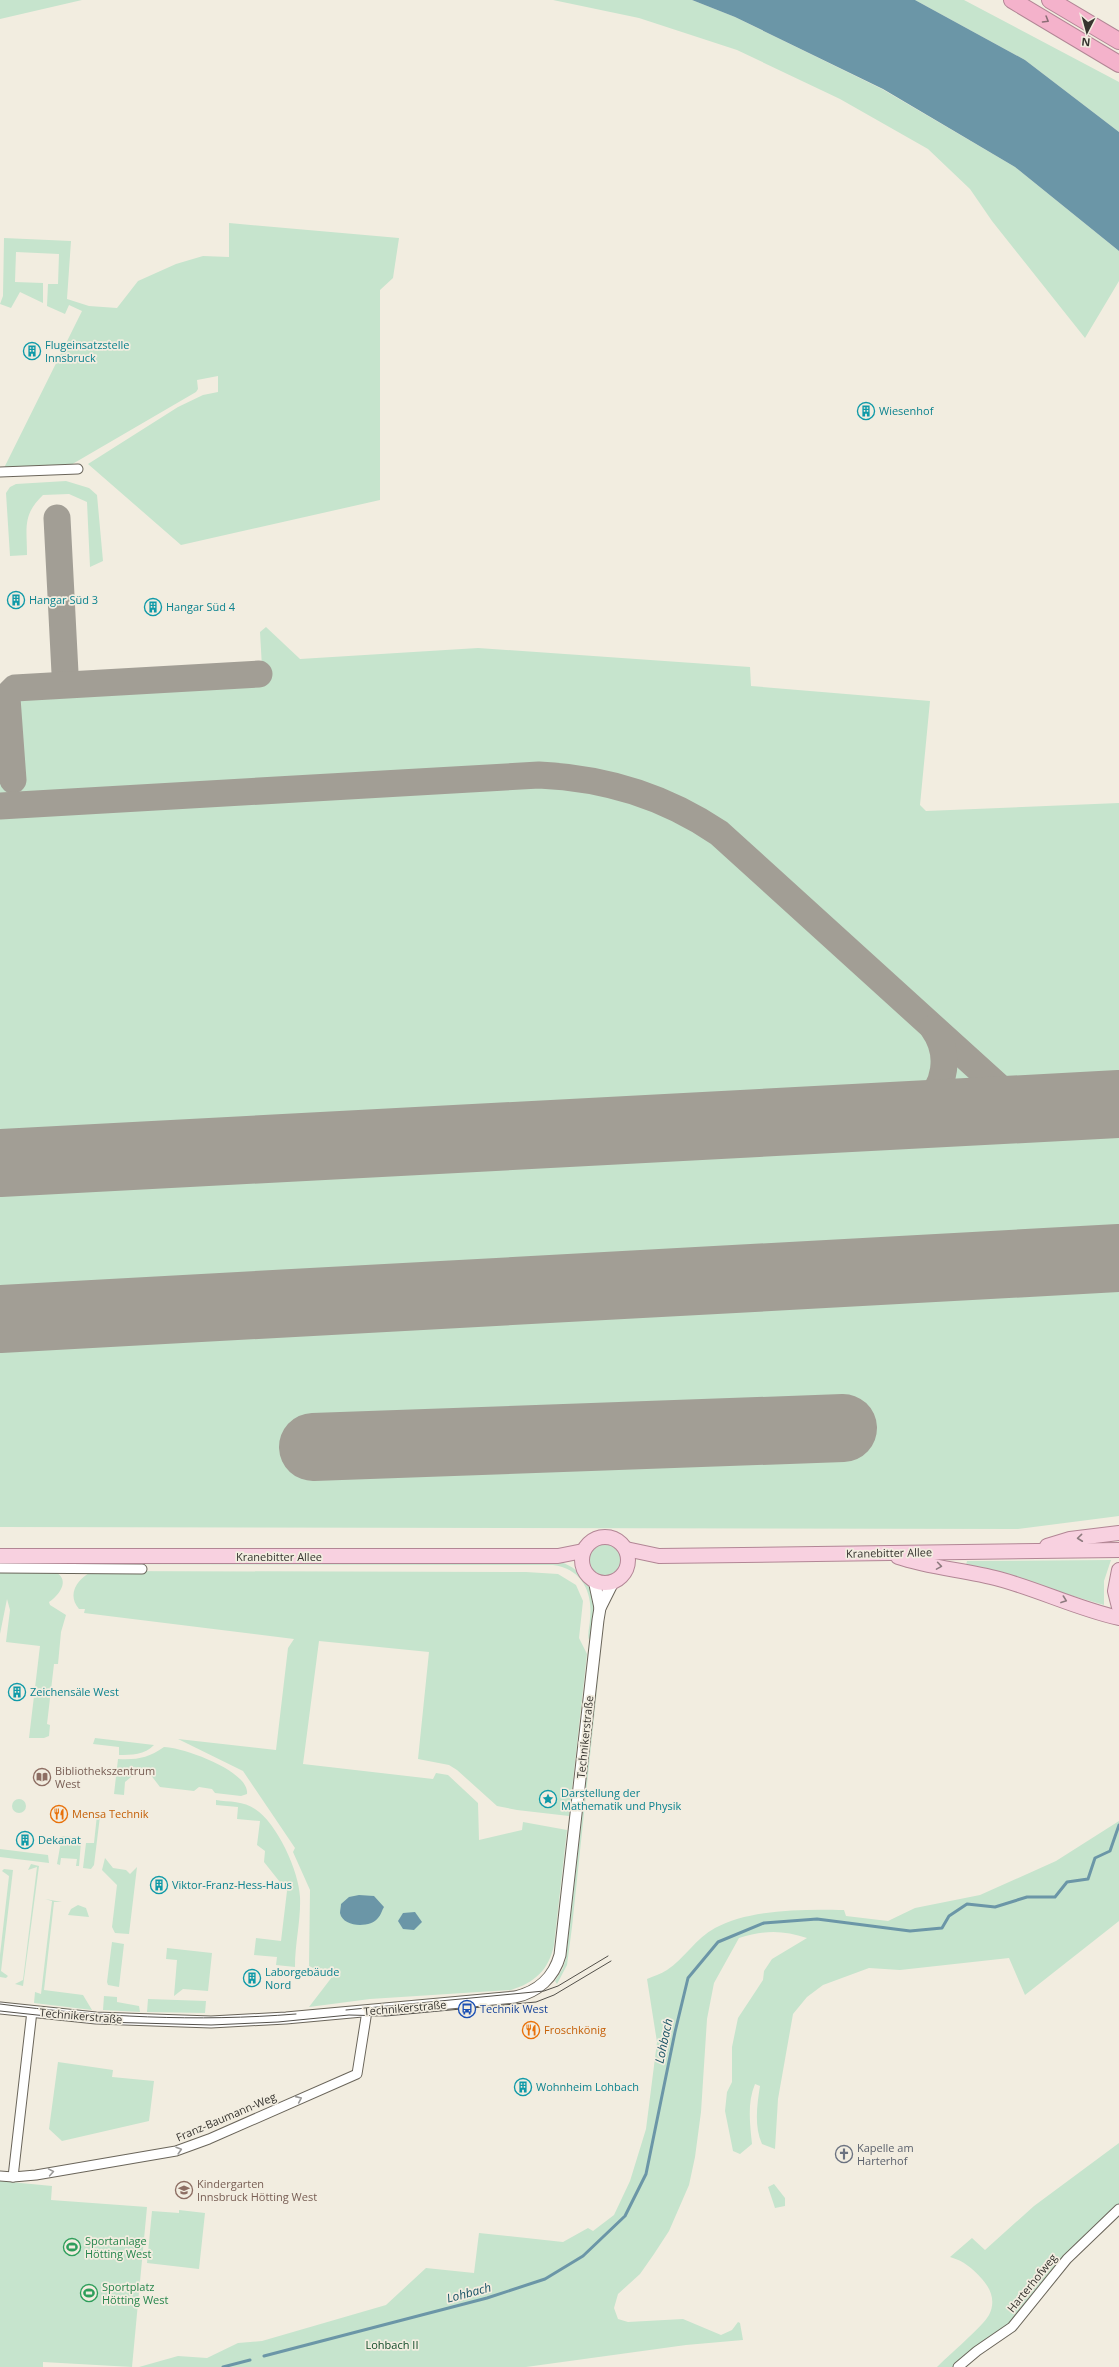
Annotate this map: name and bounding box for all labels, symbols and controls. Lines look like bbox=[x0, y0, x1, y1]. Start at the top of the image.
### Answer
north arrow bbox=[1067, 12, 1107, 52]
one-way arrow bbox=[1042, 15, 1049, 23]
text: N bbox=[1081, 35, 1091, 50]
place label: Flugeinsatzstelle Innsbruck bbox=[45, 337, 129, 365]
building icon: Flugeinsatzstelle Innsbruck bbox=[22, 341, 42, 361]
building icon: Wiesenhof bbox=[856, 401, 876, 421]
place label: Wiesenhof bbox=[879, 403, 935, 418]
building icon: Hangar Süd 3 bbox=[6, 590, 26, 610]
place label: Hangar Süd 3 bbox=[29, 592, 98, 607]
building icon: Hangar Süd 4 bbox=[143, 597, 163, 617]
place label: Hangar Süd 4 bbox=[166, 599, 236, 614]
one-way arrow bbox=[1077, 1533, 1083, 1542]
street label: Kranebitter Allee bbox=[846, 1544, 932, 1561]
street label: Kranebitter Allee bbox=[236, 1549, 322, 1564]
one-way arrow bbox=[936, 1561, 942, 1570]
one-way arrow bbox=[1061, 1595, 1068, 1604]
building icon: Zeichensäle West bbox=[7, 1682, 27, 1702]
place label: Zeichensäle West bbox=[30, 1684, 119, 1699]
street label: Technikerstraße bbox=[573, 1695, 596, 1779]
place label: Bibliothekszentrum West bbox=[55, 1763, 155, 1791]
library icon: Bibliothekszentrum West bbox=[32, 1767, 52, 1787]
place label: Darstellung der Mathematik und Physik bbox=[561, 1785, 681, 1813]
place icon: Darstellung der Mathematik und Physik bbox=[538, 1789, 558, 1809]
restaurant icon: Mensa Technik bbox=[49, 1804, 69, 1824]
place label: Mensa Technik bbox=[72, 1806, 149, 1821]
building icon: Dekanat bbox=[15, 1830, 35, 1850]
place label: Dekanat bbox=[38, 1832, 81, 1847]
building icon: Viktor-Franz-Hess-Haus bbox=[149, 1875, 169, 1895]
place label: Viktor-Franz-Hess-Haus bbox=[172, 1877, 292, 1892]
place label: Laborgebäude Nord bbox=[265, 1964, 339, 1992]
building icon: Laborgebäude Nord bbox=[242, 1968, 262, 1988]
street label: Technikerstraße bbox=[363, 1996, 447, 2019]
bus stop icon: Technik West bbox=[457, 1999, 477, 2019]
place label: Technik West bbox=[480, 2001, 548, 2016]
street label: Technikerstraße bbox=[39, 2004, 123, 2027]
water label: Lohbach bbox=[650, 2017, 677, 2065]
restaurant icon: Froschkönig bbox=[521, 2020, 541, 2040]
place label: Froschkönig bbox=[544, 2022, 606, 2037]
building icon: Wohnheim Lohbach bbox=[513, 2077, 533, 2097]
place label: Wohnheim Lohbach bbox=[536, 2079, 639, 2094]
street label: Franz-Baumann-Weg bbox=[173, 2089, 278, 2144]
one-way arrow bbox=[295, 2096, 302, 2104]
place label: Kapelle am Harterhof bbox=[857, 2140, 914, 2168]
church icon: Kapelle am Harterhof bbox=[834, 2144, 854, 2164]
one-way arrow bbox=[176, 2146, 183, 2154]
one-way arrow bbox=[48, 2168, 54, 2177]
place label: Kindergarten Innsbruck Hötting West bbox=[197, 2176, 317, 2204]
school or university icon: Kindergarten Innsbruck Hötting West bbox=[174, 2180, 194, 2200]
place label: Sportanlage Hötting West bbox=[85, 2233, 151, 2261]
sports icon: Sportanlage Hötting West bbox=[62, 2237, 82, 2257]
street label: Harterhofweg bbox=[1003, 2250, 1060, 2315]
water label: Lohbach bbox=[445, 2278, 493, 2307]
place label: Sportplatz Hötting West bbox=[102, 2279, 168, 2307]
sports icon: Sportplatz Hötting West bbox=[79, 2283, 99, 2303]
park label: Lohbach II bbox=[366, 2337, 418, 2352]

